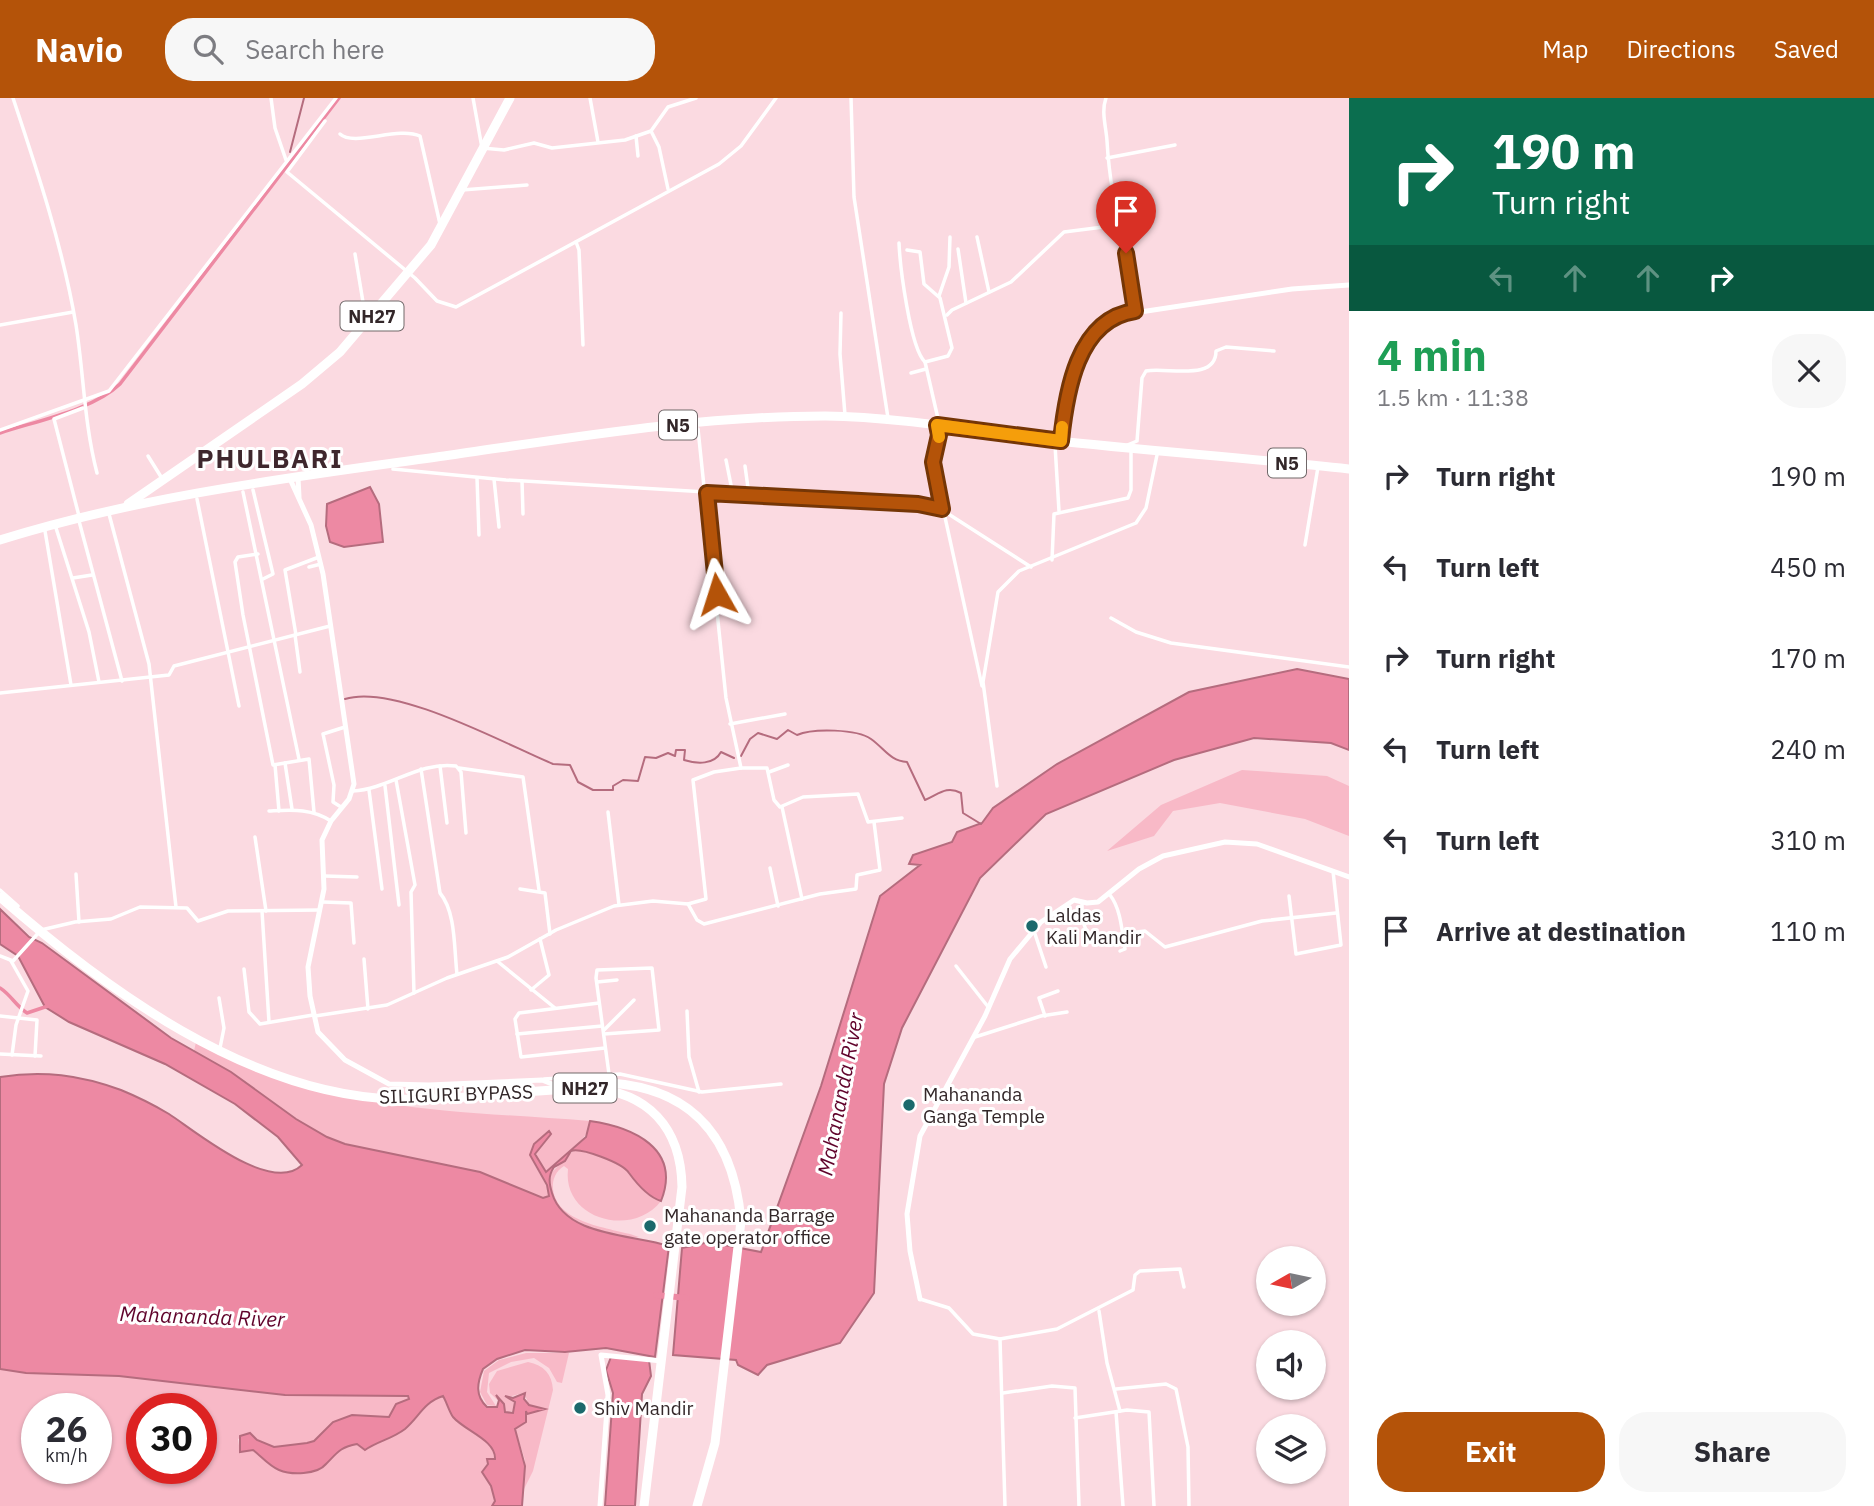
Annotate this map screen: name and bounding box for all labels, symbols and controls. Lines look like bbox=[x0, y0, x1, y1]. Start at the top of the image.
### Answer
search box bbox=[165, 18, 655, 81]
text: Navio bbox=[35, 28, 123, 71]
icon: search bbox=[189, 30, 227, 68]
text: Search here bbox=[245, 32, 385, 66]
text: Map bbox=[1542, 33, 1588, 65]
text: Directions bbox=[1626, 33, 1736, 65]
text: Saved bbox=[1774, 33, 1839, 65]
text: 190 m bbox=[1492, 119, 1636, 182]
icon: right bbox=[1377, 126, 1468, 217]
pin bbox=[1096, 181, 1156, 253]
text: Turn right bbox=[1492, 181, 1630, 223]
icon: arrive bbox=[1107, 192, 1145, 230]
icon: left bbox=[1483, 259, 1521, 297]
icon: ahead bbox=[1556, 259, 1594, 297]
icon: ahead bbox=[1629, 259, 1667, 297]
icon: right bbox=[1702, 259, 1740, 297]
road number: NH27 bbox=[340, 302, 404, 330]
text: 4 min bbox=[1377, 328, 1487, 383]
button: close bbox=[1772, 334, 1846, 408]
text: 1.5 km · 11:38 bbox=[1377, 382, 1529, 412]
road number: N5 bbox=[659, 410, 697, 440]
district label: PHULBARI bbox=[196, 441, 344, 475]
road number: N5 bbox=[1268, 449, 1306, 478]
icon: right bbox=[1377, 457, 1415, 495]
text: Turn right bbox=[1436, 459, 1555, 493]
text: 190 m bbox=[1770, 459, 1846, 493]
icon: left bbox=[1377, 548, 1415, 586]
text: Turn left bbox=[1436, 550, 1539, 584]
text: 450 m bbox=[1770, 550, 1846, 584]
position arrow bbox=[680, 557, 754, 631]
icon: right bbox=[1377, 639, 1415, 677]
text: Turn right bbox=[1436, 641, 1555, 675]
text: 170 m bbox=[1770, 641, 1846, 675]
icon: left bbox=[1377, 730, 1415, 768]
text: Turn left bbox=[1436, 732, 1539, 766]
text: 240 m bbox=[1770, 732, 1846, 766]
icon: left bbox=[1377, 821, 1415, 859]
text: Turn left bbox=[1436, 823, 1539, 857]
text: 310 m bbox=[1770, 823, 1846, 857]
place label: Laldas Kali Mandir bbox=[1046, 903, 1141, 949]
icon: arrive bbox=[1377, 912, 1415, 950]
text: Arrive at destination bbox=[1436, 914, 1686, 948]
text: 110 m bbox=[1770, 914, 1846, 948]
marker: Laldas Kali Mandir bbox=[1024, 918, 1040, 934]
water label: Mahananda River bbox=[810, 1009, 870, 1178]
road number: NH27 bbox=[554, 1073, 616, 1102]
street label: SILIGURI BYPASS bbox=[379, 1079, 533, 1109]
place label: Mahananda Ganga Temple bbox=[923, 1082, 1045, 1128]
marker: Mahananda Ganga Temple bbox=[901, 1097, 917, 1113]
place label: Mahananda Barrage gate operator office bbox=[664, 1203, 835, 1249]
marker: Mahananda Barrage gate operator office bbox=[642, 1218, 658, 1234]
north arrow bbox=[1256, 1246, 1326, 1316]
map controls bbox=[1256, 1246, 1326, 1484]
water label: Mahananda River bbox=[119, 1299, 286, 1333]
button: sound bbox=[1256, 1330, 1326, 1400]
speed limit sign: 30 bbox=[126, 1393, 217, 1484]
place label: Shiv Mandir bbox=[594, 1396, 694, 1420]
marker: Shiv Mandir bbox=[572, 1400, 588, 1416]
text: 26 bbox=[45, 1406, 88, 1452]
button: Exit bbox=[1377, 1412, 1605, 1492]
button: Share bbox=[1619, 1412, 1846, 1492]
button: layers bbox=[1256, 1414, 1326, 1484]
text: km/h bbox=[45, 1444, 88, 1467]

